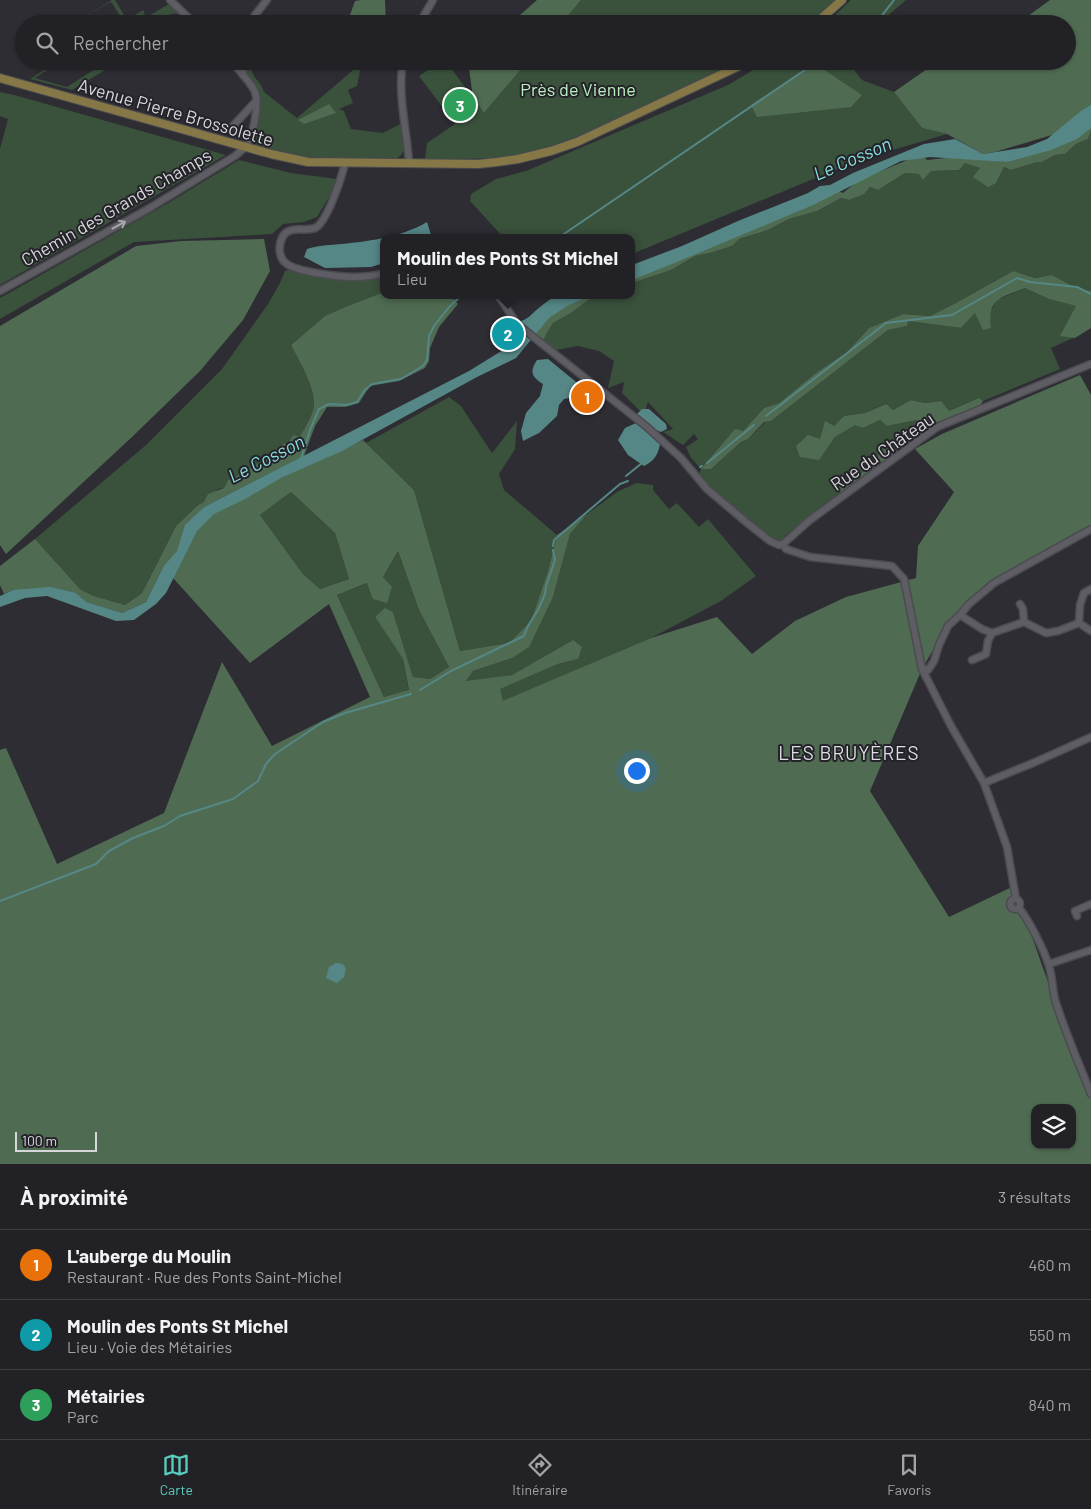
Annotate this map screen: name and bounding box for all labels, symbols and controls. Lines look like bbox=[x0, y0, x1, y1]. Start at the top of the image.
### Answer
search box bbox=[15, 15, 1076, 70]
icon: search bbox=[33, 29, 61, 57]
text: Rechercher bbox=[73, 31, 169, 54]
street label: Avenue Pierre Brossolette bbox=[76, 74, 276, 150]
park label: Près de Vienne bbox=[520, 78, 636, 100]
pin: 3 bbox=[444, 86, 476, 124]
water label: Le Cosson bbox=[809, 131, 895, 185]
street label: Chemin des Grands Champs bbox=[17, 143, 215, 271]
one-way arrow bbox=[111, 220, 126, 229]
popup bbox=[380, 234, 635, 299]
text: Moulin des Ponts St Michel bbox=[397, 246, 618, 269]
text: Lieu bbox=[397, 269, 427, 288]
pin: 2 bbox=[492, 315, 524, 353]
pin: 1 bbox=[571, 378, 603, 416]
street label: Rue du Château bbox=[826, 407, 938, 495]
water label: Le Cosson bbox=[224, 429, 308, 487]
district label: LES BRUYÈRES bbox=[778, 741, 920, 764]
your location bbox=[624, 758, 650, 784]
map controls bbox=[1031, 1104, 1076, 1149]
button: layers bbox=[1031, 1104, 1076, 1149]
scale bar bbox=[15, 1129, 98, 1152]
text: 100 m bbox=[22, 1132, 57, 1149]
text: À proximité bbox=[20, 1184, 128, 1209]
text: 3 résultats bbox=[998, 1187, 1071, 1206]
text: L'auberge du Moulin bbox=[67, 1244, 231, 1267]
text: 1 bbox=[33, 1255, 39, 1274]
text: 460 m bbox=[1028, 1255, 1071, 1274]
text: Restaurant · Rue des Ponts Saint-Michel bbox=[67, 1267, 342, 1286]
text: Moulin des Ponts St Michel bbox=[67, 1314, 288, 1337]
text: 2 bbox=[32, 1325, 40, 1344]
text: 550 m bbox=[1029, 1325, 1071, 1344]
text: Lieu · Voie des Métairies bbox=[67, 1337, 232, 1356]
text: Métairies bbox=[67, 1384, 145, 1407]
text: 3 bbox=[32, 1395, 40, 1414]
text: 840 m bbox=[1028, 1395, 1071, 1414]
text: Parc bbox=[67, 1407, 99, 1426]
tab: Carte bbox=[160, 1451, 193, 1498]
tab: Itinéraire bbox=[512, 1451, 568, 1498]
tab: Favoris bbox=[887, 1451, 931, 1498]

